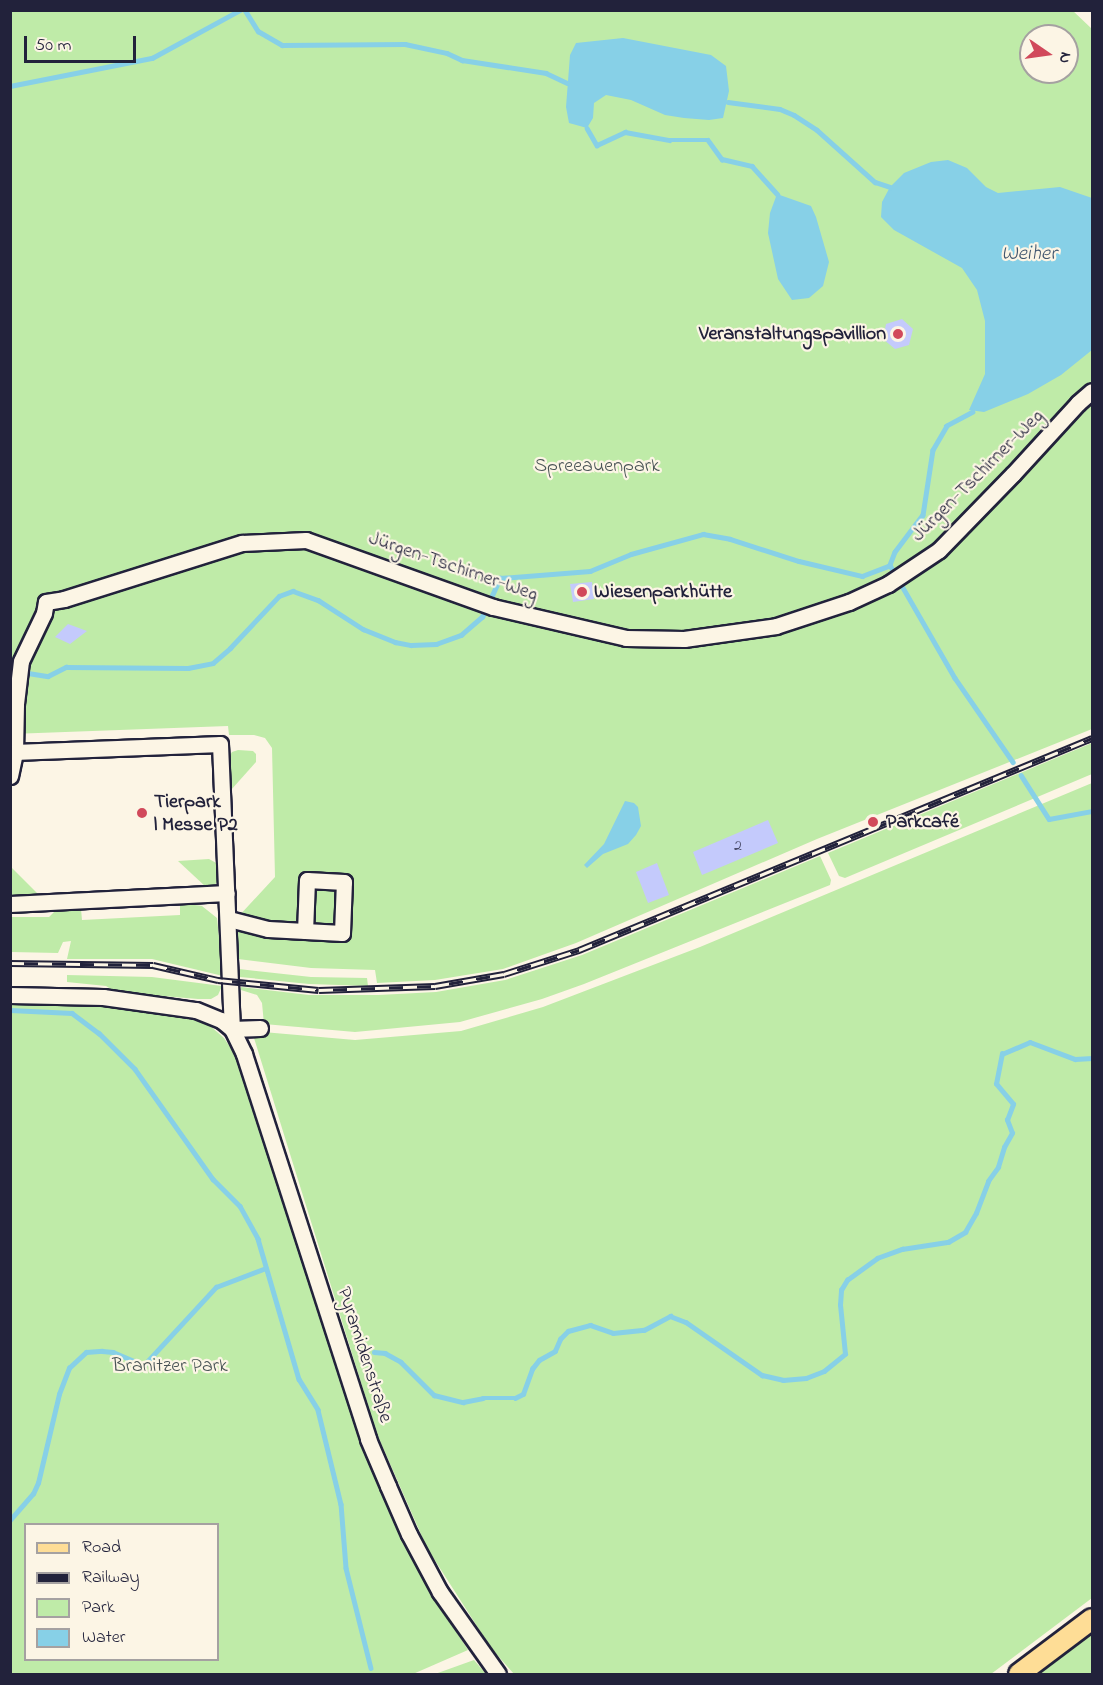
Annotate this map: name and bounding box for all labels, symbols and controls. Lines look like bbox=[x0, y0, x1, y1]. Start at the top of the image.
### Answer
scale bar bbox=[27, 24, 140, 62]
north arrow bbox=[1019, 24, 1079, 84]
text: 50 m bbox=[35, 33, 72, 59]
text: N bbox=[1052, 50, 1077, 66]
water label: Weiher bbox=[1001, 241, 1057, 267]
place label: Veranstaltungspavillion bbox=[699, 322, 886, 346]
marker: Veranstaltungspavillion bbox=[891, 327, 905, 341]
street label: Jürgen-Tschirner-Weg bbox=[907, 405, 1049, 547]
park label: Spreeauenpark bbox=[534, 454, 660, 478]
street label: Jürgen-Tschirner-Weg bbox=[365, 527, 541, 607]
place label: Wiesenparkhütte bbox=[594, 580, 732, 604]
marker: Wiesenparkhütte bbox=[575, 585, 589, 599]
place label: Tierpark | Messe P2 bbox=[154, 790, 238, 837]
marker: Tierpark | Messe P2 bbox=[135, 806, 149, 820]
place label: Parkcafé bbox=[886, 810, 959, 834]
marker: Parkcafé bbox=[864, 813, 882, 831]
house number: 2 bbox=[734, 836, 742, 856]
street label: Pyramidenstraße bbox=[331, 1284, 397, 1426]
park label: Branitzer Park bbox=[112, 1354, 228, 1378]
legend bbox=[24, 1523, 219, 1661]
text: Road bbox=[82, 1535, 121, 1561]
text: Railway bbox=[82, 1565, 139, 1591]
text: Park bbox=[82, 1595, 115, 1621]
text: Water bbox=[82, 1625, 125, 1651]

